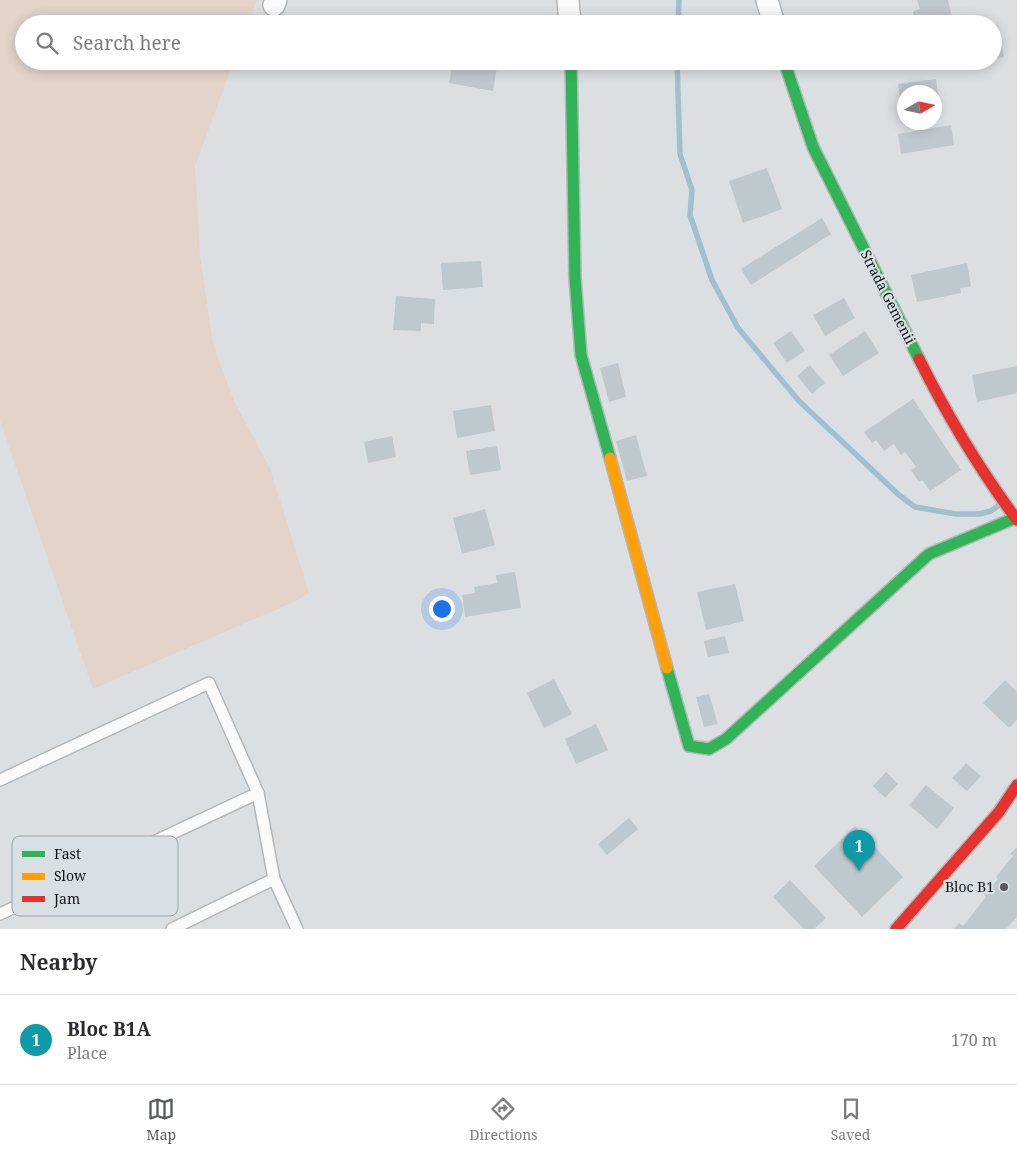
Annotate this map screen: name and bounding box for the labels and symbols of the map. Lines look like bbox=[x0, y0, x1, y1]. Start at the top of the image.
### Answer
north arrow bbox=[897, 85, 942, 130]
street label: Strada Gemenii bbox=[857, 247, 921, 347]
your location bbox=[429, 596, 455, 622]
pin: 1 bbox=[843, 830, 875, 871]
legend bbox=[12, 836, 178, 916]
text: Fast bbox=[54, 844, 81, 863]
text: Slow bbox=[54, 866, 87, 885]
place label: Bloc B1 bbox=[945, 877, 994, 896]
marker: Bloc B1 bbox=[998, 881, 1010, 893]
text: Jam bbox=[53, 889, 80, 908]

